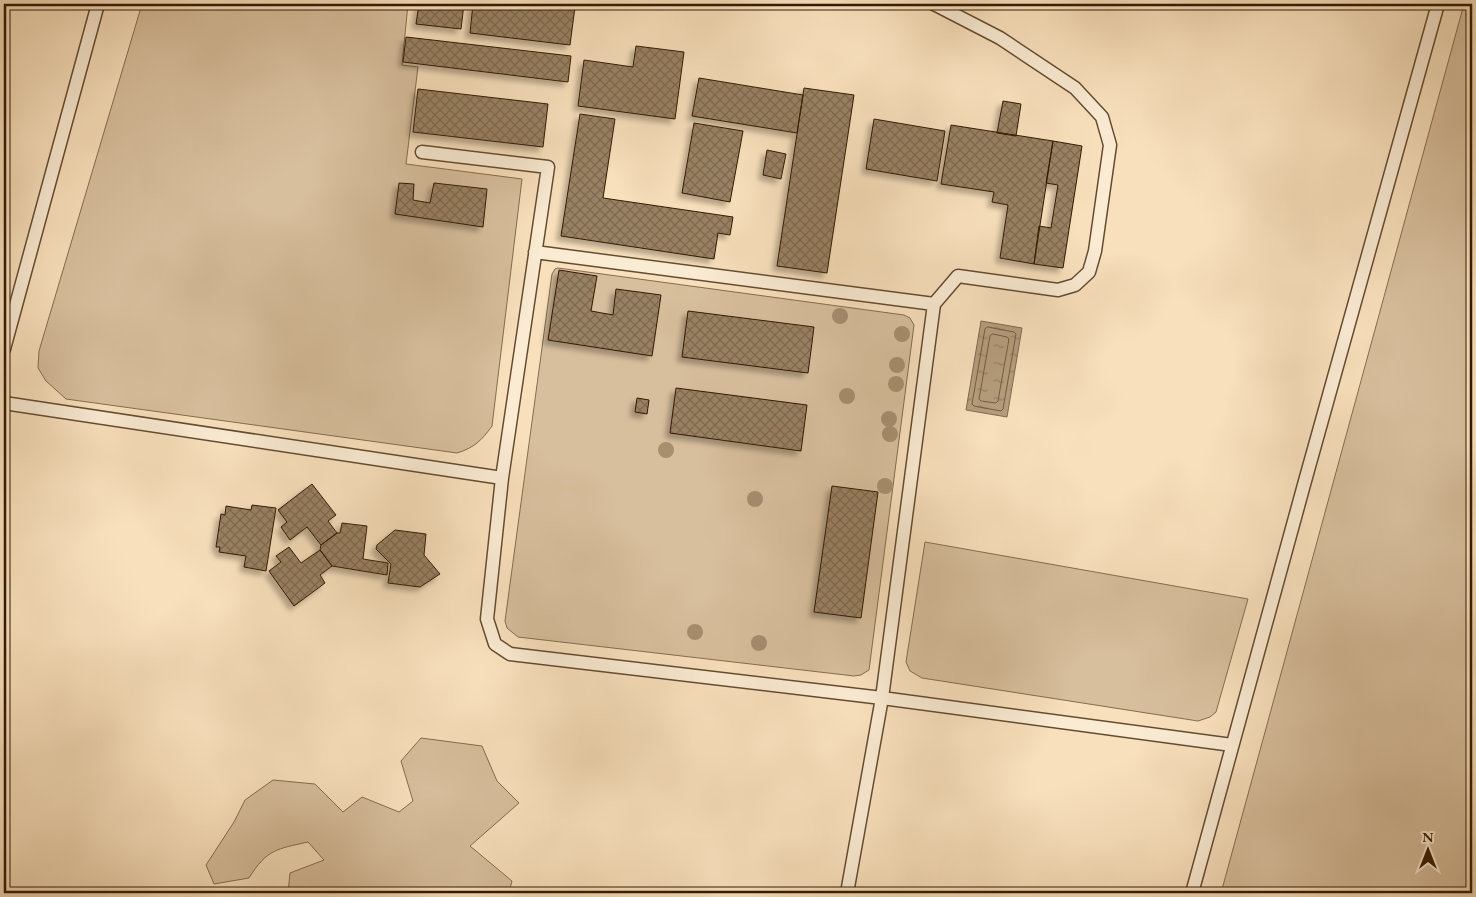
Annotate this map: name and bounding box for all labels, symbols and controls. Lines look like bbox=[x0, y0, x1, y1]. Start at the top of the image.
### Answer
north arrow bbox=[1404, 824, 1454, 874]
text: N bbox=[1422, 828, 1434, 846]

